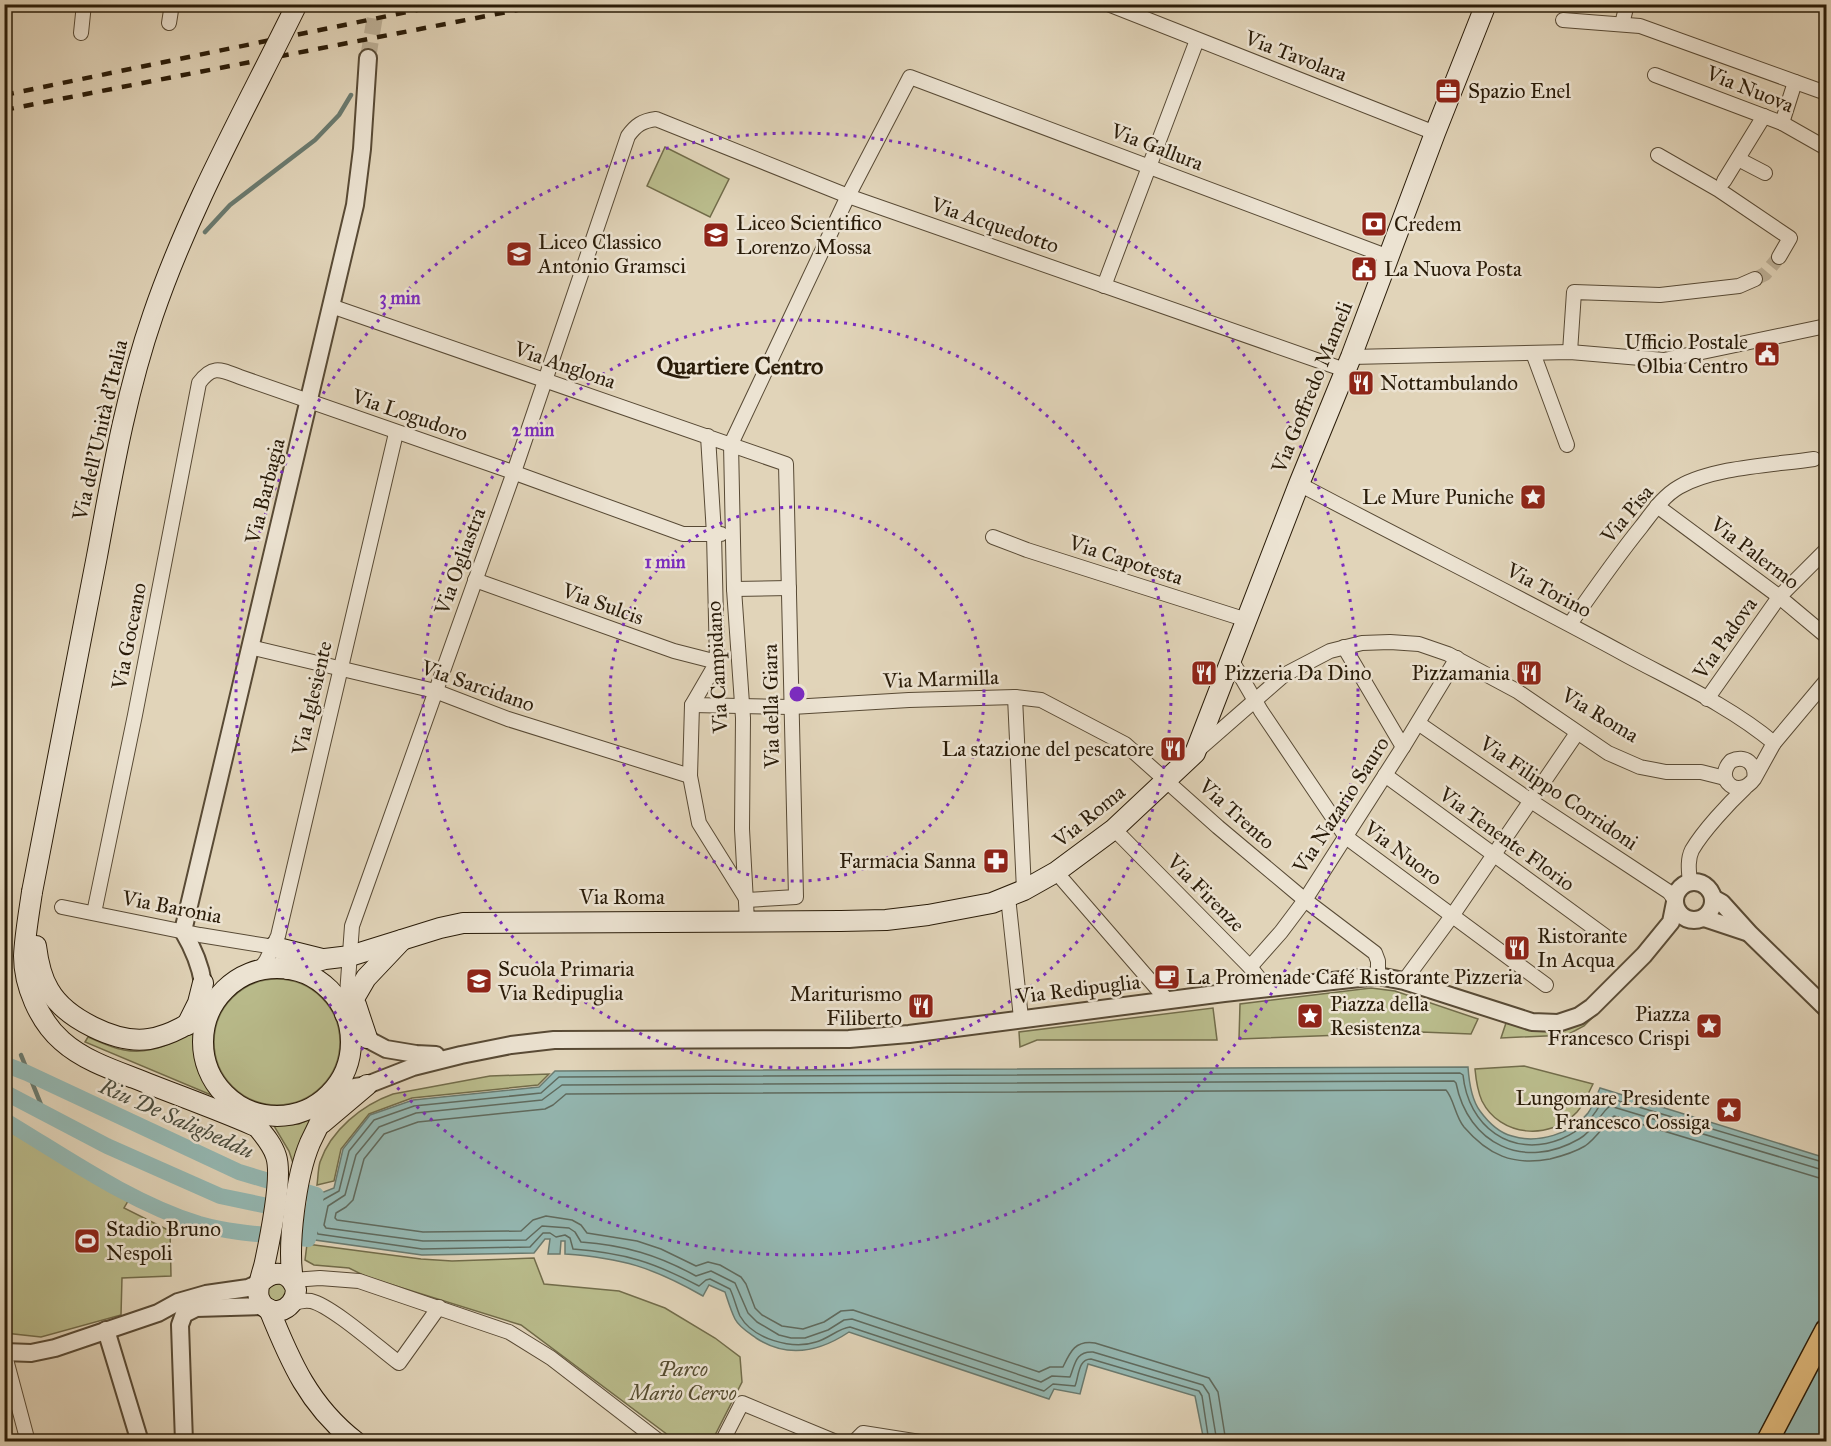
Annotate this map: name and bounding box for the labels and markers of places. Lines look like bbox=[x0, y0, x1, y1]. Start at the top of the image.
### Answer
office icon: Spazio Enel bbox=[1433, 76, 1463, 106]
place label: Spazio Enel bbox=[1468, 78, 1571, 104]
bank icon: Credem bbox=[1359, 209, 1389, 239]
place label: Liceo Scientifico Lorenzo Mossa bbox=[736, 210, 882, 260]
place label: Credem bbox=[1394, 211, 1462, 237]
school or university icon: Liceo Scientifico Lorenzo Mossa bbox=[701, 220, 731, 250]
place label: Liceo Classico Antonio Gramsci bbox=[537, 229, 686, 279]
school or university icon: Liceo Classico Antonio Gramsci bbox=[504, 239, 534, 269]
public building icon: La Nuova Posta bbox=[1349, 254, 1379, 284]
place label: La Nuova Posta bbox=[1384, 256, 1522, 282]
place label: Ufficio Postale Olbia Centro bbox=[1624, 329, 1748, 379]
public building icon: Ufficio Postale Olbia Centro bbox=[1752, 339, 1782, 369]
restaurant icon: Nottambulando bbox=[1346, 368, 1376, 398]
place label: Nottambulando bbox=[1380, 370, 1518, 396]
place icon: Le Mure Puniche bbox=[1518, 482, 1548, 512]
place label: Le Mure Puniche bbox=[1362, 484, 1514, 510]
restaurant icon: Pizzeria Da Dino bbox=[1189, 658, 1219, 688]
restaurant icon: Pizzamania bbox=[1514, 658, 1544, 688]
place label: Pizzeria Da Dino bbox=[1224, 660, 1372, 686]
place label: Pizzamania bbox=[1411, 660, 1510, 686]
centre of rings bbox=[787, 684, 807, 704]
restaurant icon: La stazione del pescatore bbox=[1158, 734, 1188, 764]
place label: La stazione del pescatore bbox=[942, 736, 1154, 762]
pharmacy icon: Farmacia Sanna bbox=[981, 846, 1011, 876]
place label: Farmacia Sanna bbox=[839, 848, 976, 874]
place label: Ristorante In Acqua bbox=[1537, 923, 1628, 973]
restaurant icon: Ristorante In Acqua bbox=[1502, 933, 1532, 963]
place label: Scuola Primaria Via Redipuglia bbox=[497, 956, 635, 1006]
cafe icon: La Promenade Café Ristorante Pizzeria bbox=[1152, 962, 1182, 992]
place label: La Promenade Café Ristorante Pizzeria bbox=[1186, 964, 1523, 990]
school or university icon: Scuola Primaria Via Redipuglia bbox=[464, 966, 494, 996]
place label: Mariturismo Filiberto bbox=[790, 981, 902, 1031]
restaurant icon: Mariturismo Filiberto bbox=[906, 991, 936, 1021]
place label: Piazza della Resistenza bbox=[1330, 991, 1429, 1041]
place icon: Piazza della Resistenza bbox=[1295, 1001, 1325, 1031]
place label: Piazza Francesco Crispi bbox=[1547, 1001, 1690, 1051]
place icon: Piazza Francesco Crispi bbox=[1694, 1011, 1724, 1041]
place label: Lungomare Presidente Francesco Cossiga bbox=[1515, 1085, 1710, 1135]
place icon: Lungomare Presidente Francesco Cossiga bbox=[1714, 1095, 1744, 1125]
place label: Stadio Bruno Nespoli bbox=[106, 1216, 221, 1266]
sports icon: Stadio Bruno Nespoli bbox=[72, 1226, 102, 1256]

